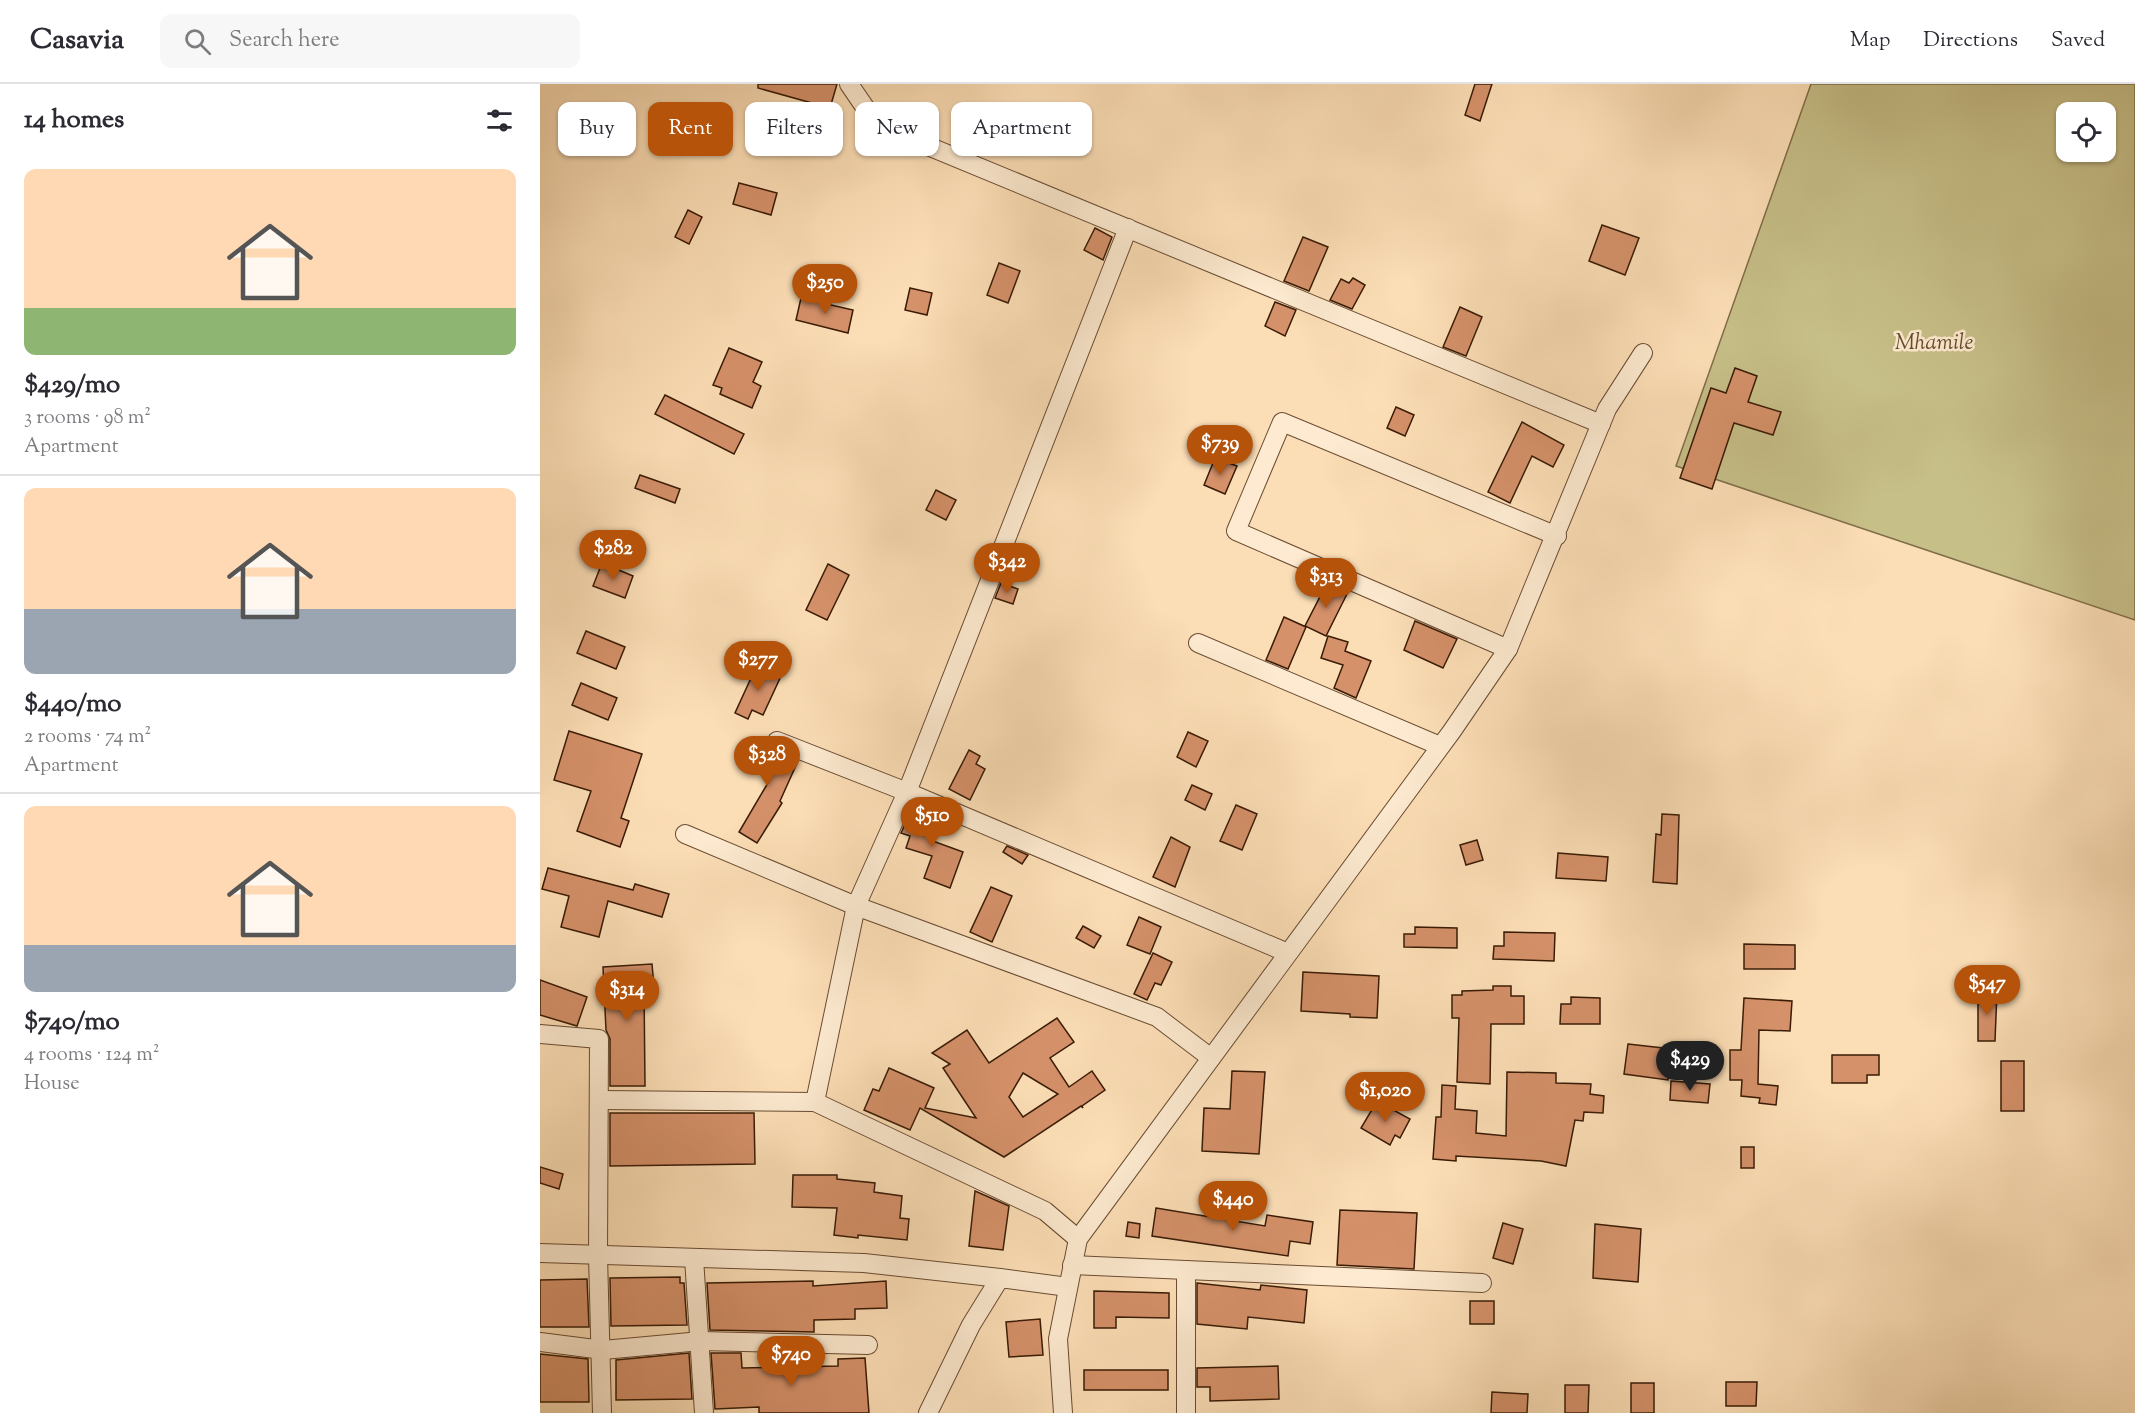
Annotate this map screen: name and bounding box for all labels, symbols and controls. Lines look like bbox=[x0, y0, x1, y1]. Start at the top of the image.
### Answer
search box bbox=[160, 14, 580, 68]
text: Casavia bbox=[30, 21, 124, 61]
icon: search bbox=[181, 25, 214, 58]
text: Search here bbox=[229, 25, 339, 57]
text: Map bbox=[1850, 26, 1890, 56]
text: Directions bbox=[1923, 26, 2018, 56]
text: Saved bbox=[2051, 26, 2105, 56]
text: 14 homes bbox=[24, 102, 124, 139]
chip: Buy bbox=[558, 102, 636, 156]
chip: Rent bbox=[648, 102, 733, 156]
chip: Filters bbox=[745, 102, 843, 156]
chip: New bbox=[855, 102, 939, 156]
chip: Apartment bbox=[951, 102, 1092, 156]
map controls bbox=[2056, 102, 2116, 162]
button: locate bbox=[2056, 102, 2116, 162]
icon: filters bbox=[483, 104, 516, 137]
icon: home bbox=[216, 208, 324, 316]
pin: $250 bbox=[789, 264, 861, 315]
text: $250 bbox=[806, 269, 844, 298]
park label: Mhamile bbox=[1895, 328, 1973, 360]
text: $429/mo bbox=[24, 367, 120, 404]
text: 3 rooms · 98 m² bbox=[24, 404, 151, 433]
pin: $739 bbox=[1184, 425, 1256, 476]
text: $739 bbox=[1201, 430, 1239, 459]
text: Apartment bbox=[24, 433, 119, 462]
icon: home bbox=[216, 527, 324, 635]
pin: $282 bbox=[577, 530, 649, 581]
text: $282 bbox=[593, 535, 633, 564]
pin: $342 bbox=[971, 543, 1043, 594]
text: $342 bbox=[988, 548, 1026, 577]
pin: $313 bbox=[1290, 558, 1362, 609]
text: $313 bbox=[1309, 563, 1343, 592]
pin: $277 bbox=[722, 641, 794, 692]
text: $277 bbox=[738, 646, 778, 675]
text: $440/mo bbox=[24, 686, 122, 723]
text: 2 rooms · 74 m² bbox=[24, 723, 151, 752]
pin: $328 bbox=[731, 736, 803, 787]
text: $328 bbox=[748, 741, 786, 770]
text: Apartment bbox=[24, 752, 119, 781]
pin: $510 bbox=[896, 797, 968, 848]
text: $510 bbox=[915, 802, 949, 831]
icon: home bbox=[216, 845, 324, 953]
pin: $547 bbox=[1951, 965, 2023, 1016]
text: $547 bbox=[1968, 970, 2006, 999]
pin: $314 bbox=[591, 971, 663, 1022]
text: $314 bbox=[609, 976, 645, 1005]
text: $740/mo bbox=[24, 1004, 120, 1041]
text: 4 rooms · 124 m² bbox=[24, 1041, 159, 1070]
pin: $429 bbox=[1654, 1041, 1726, 1092]
text: $429 bbox=[1670, 1046, 1710, 1075]
text: House bbox=[24, 1070, 79, 1099]
pin: $1,020 bbox=[1336, 1072, 1434, 1123]
text: $1,020 bbox=[1359, 1077, 1411, 1106]
pin: $440 bbox=[1197, 1181, 1269, 1232]
text: $440 bbox=[1212, 1186, 1254, 1215]
pin: $740 bbox=[755, 1336, 827, 1387]
text: $740 bbox=[771, 1341, 811, 1370]

